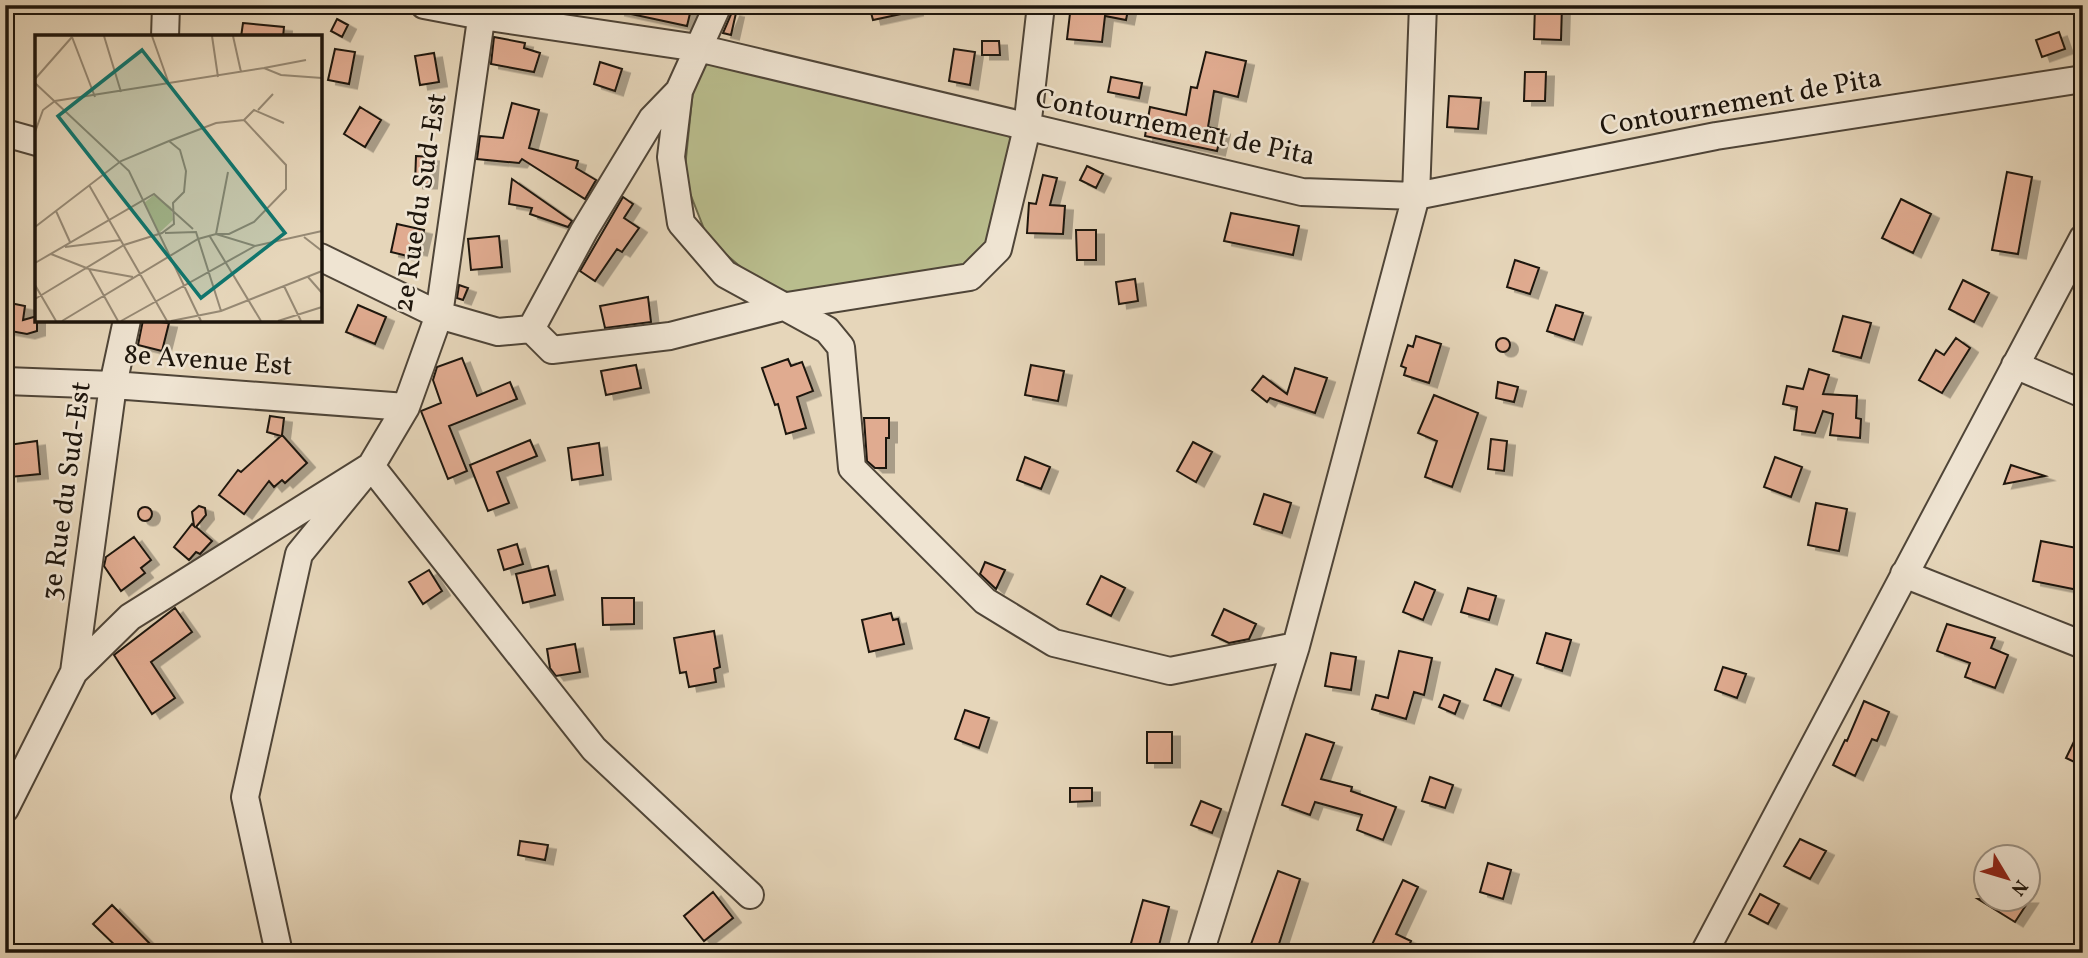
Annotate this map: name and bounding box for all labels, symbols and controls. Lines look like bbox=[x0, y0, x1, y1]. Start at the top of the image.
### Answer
inset map bbox=[35, 35, 322, 322]
street label: Contournement de Pita bbox=[1597, 59, 1885, 147]
street label: Contournement de Pita bbox=[1031, 79, 1319, 177]
street label: 2e Rue du Sud-Est bbox=[384, 91, 458, 315]
street label: 8e Avenue Est bbox=[122, 336, 294, 386]
street label: 3e Rue du Sud-Est bbox=[32, 379, 102, 603]
north arrow bbox=[1972, 842, 2042, 912]
text: N bbox=[2004, 874, 2033, 901]

